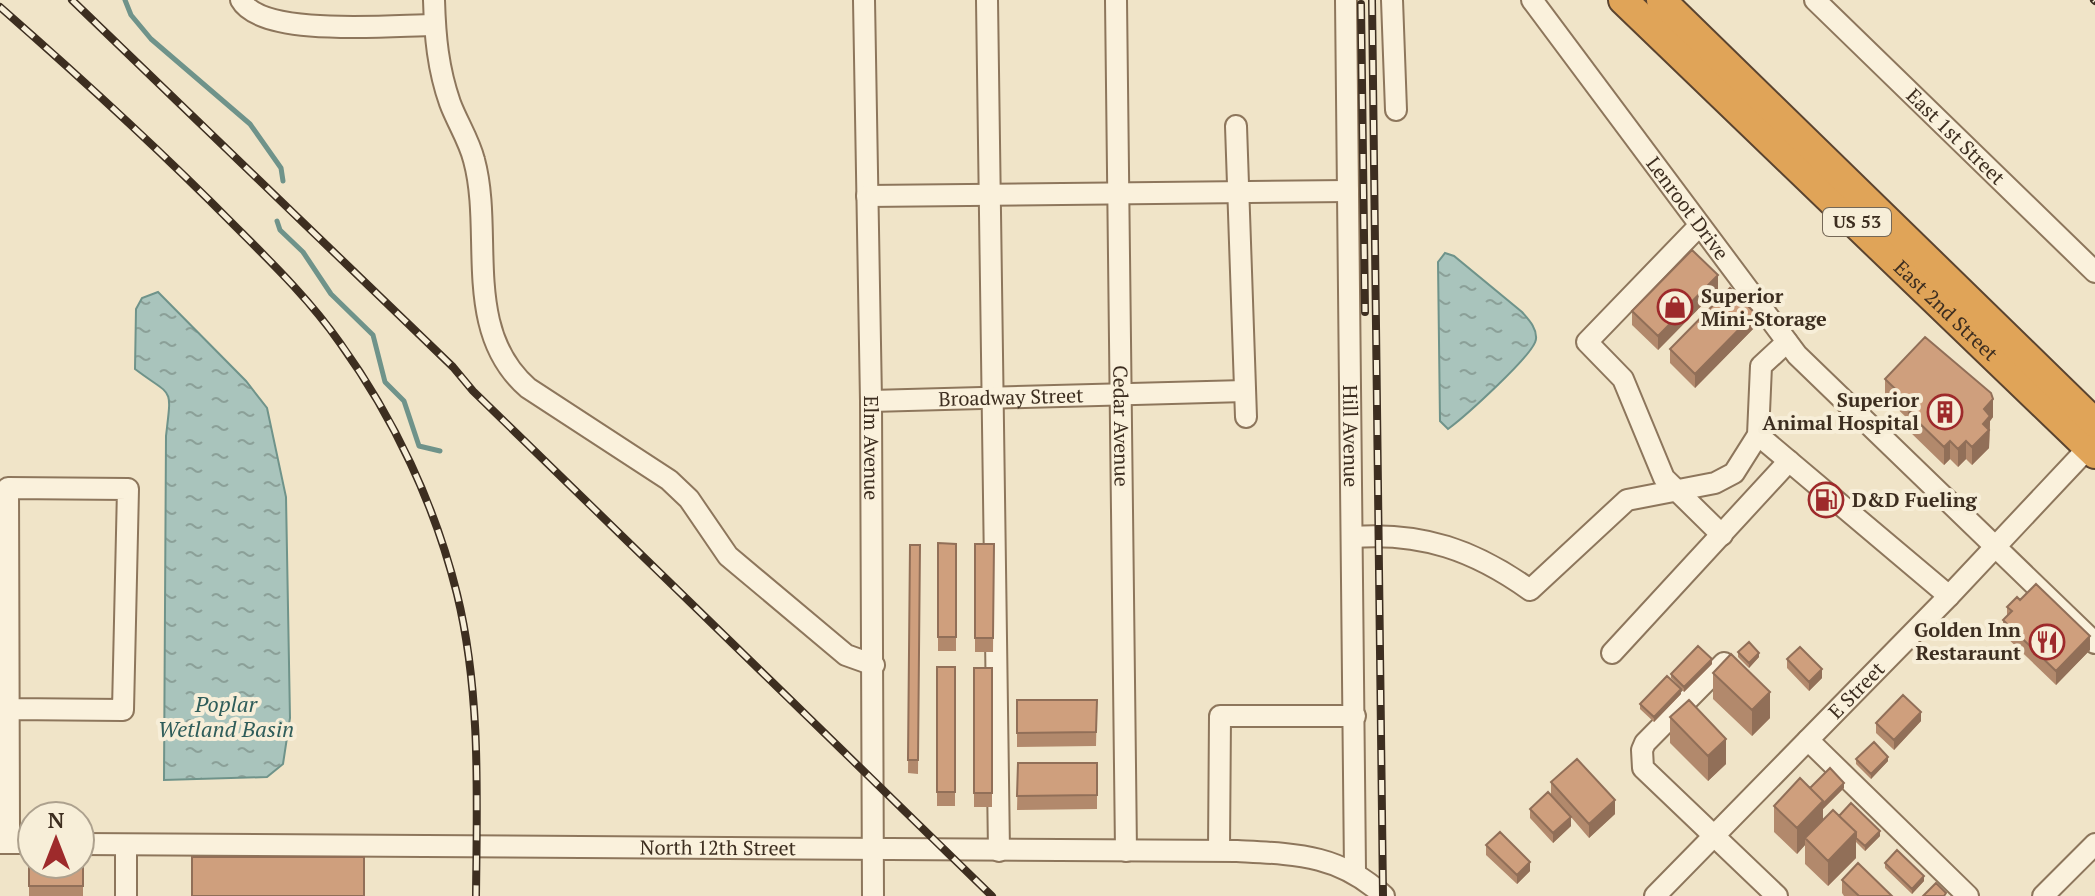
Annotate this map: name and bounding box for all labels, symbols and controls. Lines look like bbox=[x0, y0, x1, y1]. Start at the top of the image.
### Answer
street label: East 1st Street bbox=[1901, 82, 2012, 191]
street label: Lenroot Drive bbox=[1640, 151, 1735, 265]
road number: US 53 bbox=[1823, 208, 1891, 236]
street label: East 2nd Street bbox=[1888, 254, 2005, 367]
place label: Superior Mini-Storage bbox=[1701, 282, 1827, 332]
shop icon: Superior Mini-Storage bbox=[1656, 288, 1694, 326]
street label: Cedar Avenue bbox=[1107, 365, 1136, 487]
street label: Broadway Street bbox=[938, 381, 1085, 412]
street label: Hill Avenue bbox=[1337, 385, 1365, 487]
place label: Superior Animal Hospital bbox=[1762, 386, 1919, 436]
building icon: Superior Animal Hospital bbox=[1926, 393, 1964, 431]
street label: Elm Avenue bbox=[858, 395, 885, 500]
fuel station icon: D&D Fueling bbox=[1807, 481, 1845, 519]
place label: D&D Fueling bbox=[1852, 486, 1978, 513]
place label: Golden Inn Restaraunt bbox=[1914, 616, 2021, 666]
restaurant icon: Golden Inn Restaraunt bbox=[2028, 623, 2066, 661]
street label: E Street bbox=[1822, 655, 1891, 724]
water label: Poplar Wetland Basin bbox=[158, 689, 294, 743]
north arrow bbox=[16, 800, 96, 880]
text: N bbox=[48, 805, 65, 834]
street label: North 12th Street bbox=[640, 833, 797, 861]

